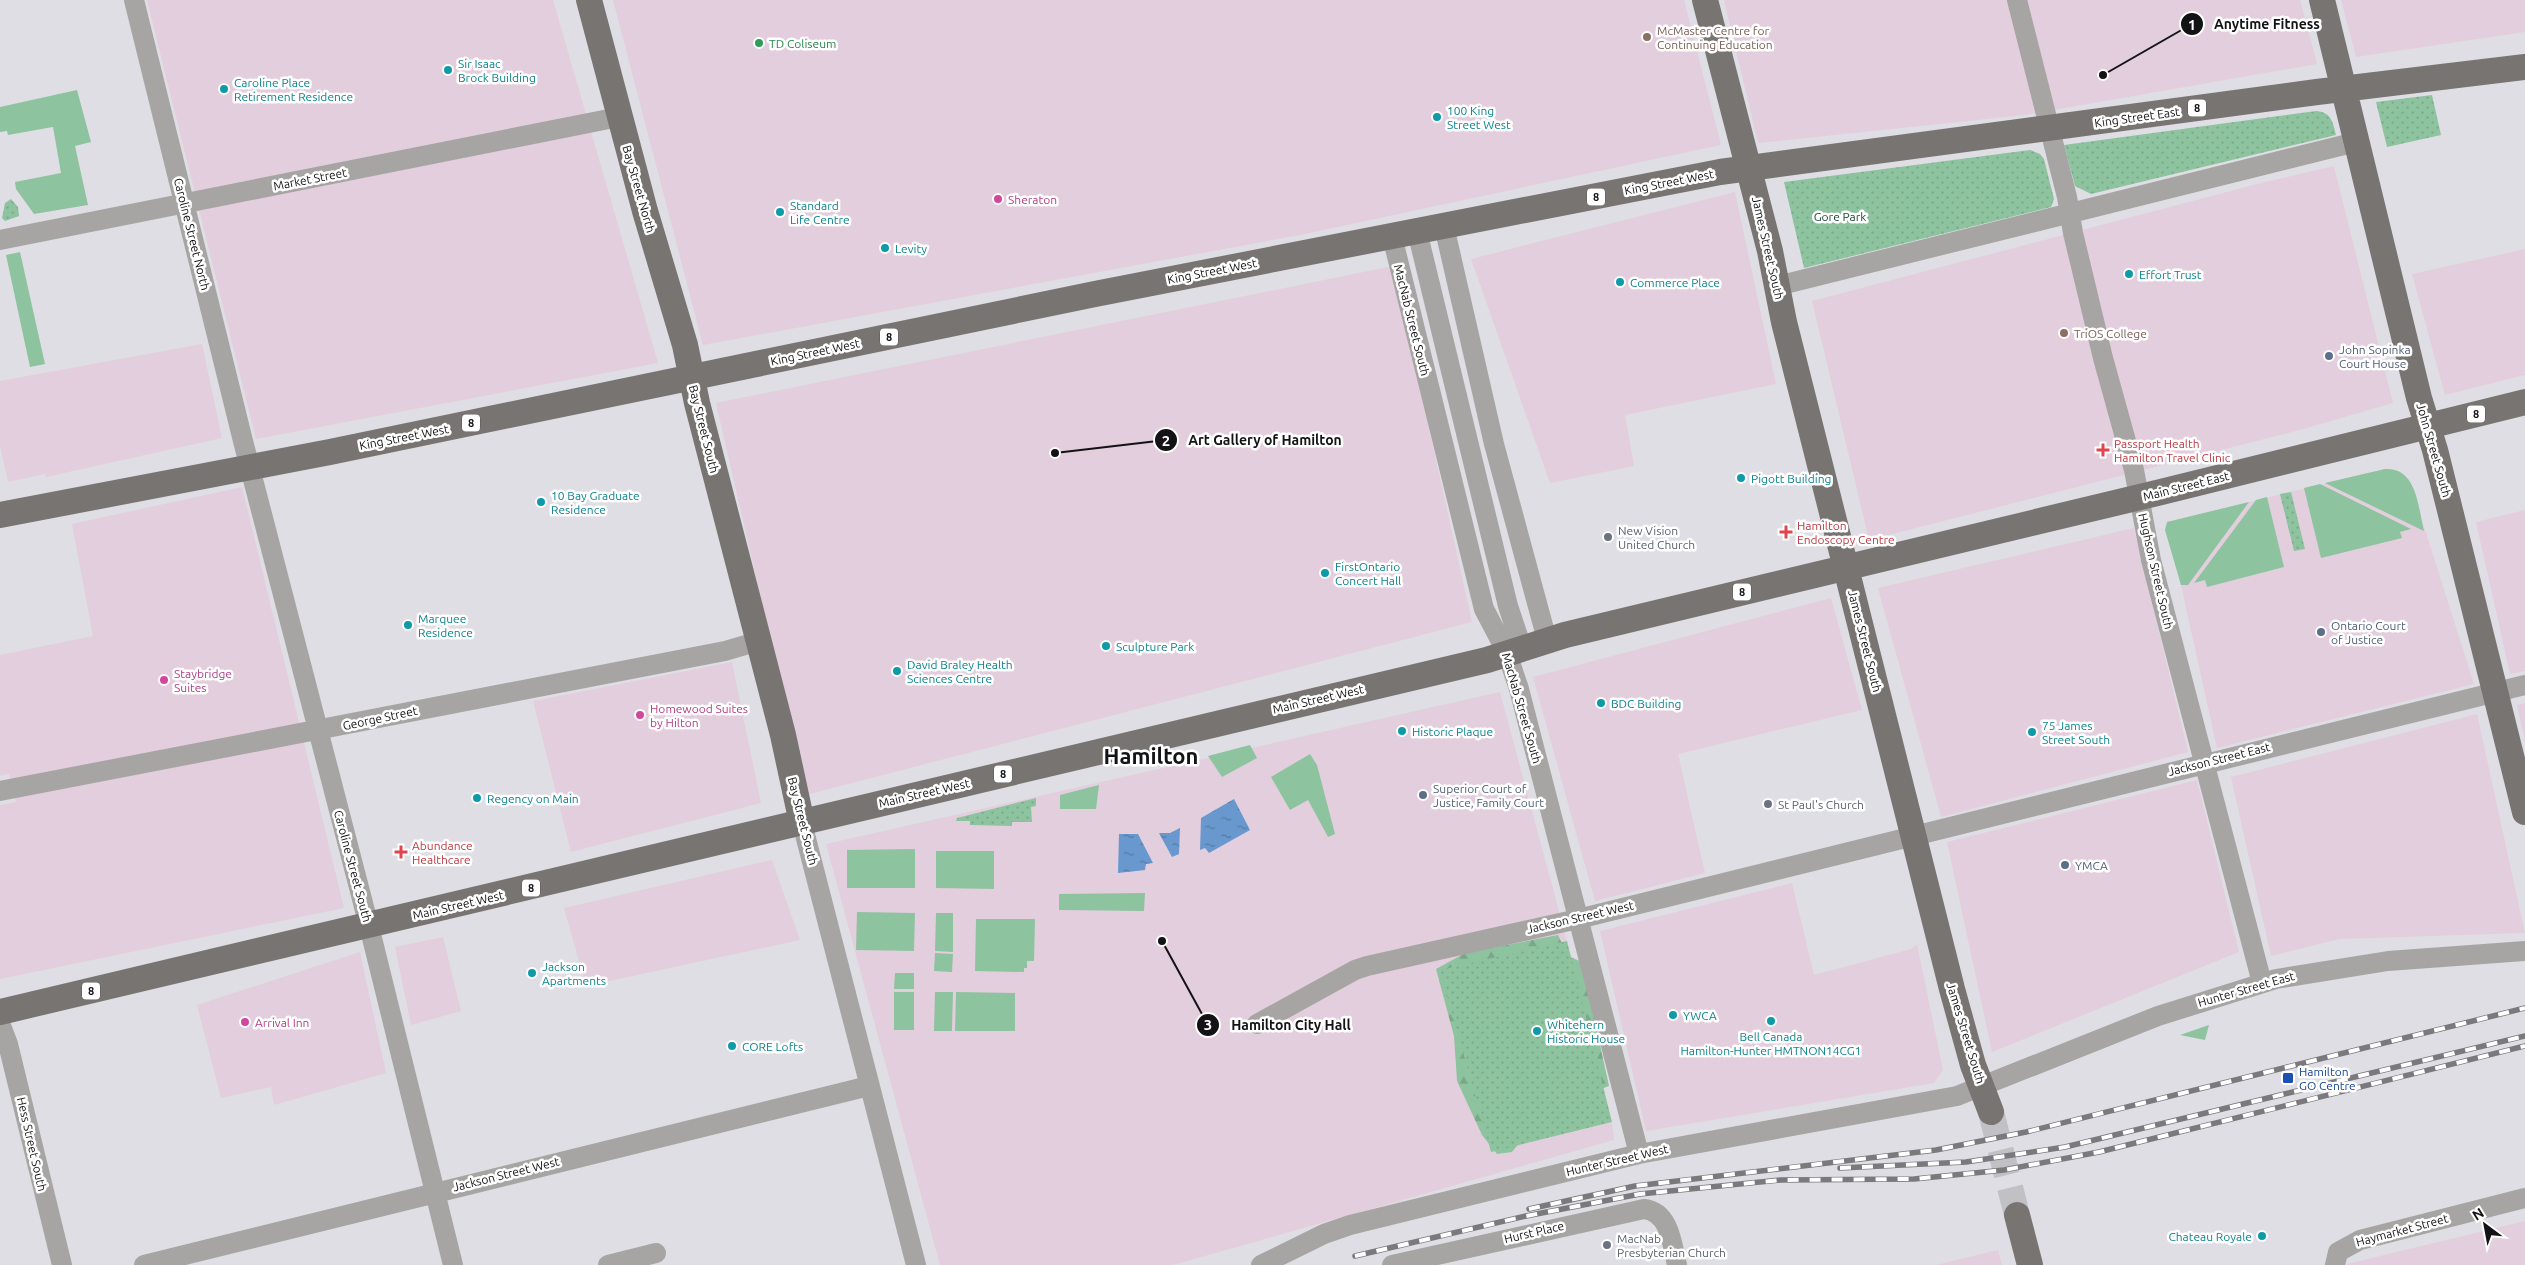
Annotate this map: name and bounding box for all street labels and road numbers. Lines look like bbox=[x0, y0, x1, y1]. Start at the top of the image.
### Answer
road number: 8 bbox=[2188, 100, 2206, 116]
street label: King Street East bbox=[2093, 105, 2181, 129]
street label: Bay Street North bbox=[620, 144, 658, 234]
street label: Market Street bbox=[272, 165, 348, 192]
street label: King Street West bbox=[1623, 167, 1715, 197]
street label: Caroline Street North bbox=[172, 176, 212, 292]
road number: 8 bbox=[1587, 188, 1605, 206]
street label: James Street South bbox=[1750, 195, 1786, 301]
street label: King Street West bbox=[1166, 256, 1258, 286]
street label: MacNab Street South bbox=[1392, 263, 1432, 377]
road number: 8 bbox=[880, 328, 898, 346]
street label: King Street West bbox=[769, 336, 861, 368]
street label: Bay Street South bbox=[687, 384, 721, 474]
street label: John Street South bbox=[2414, 401, 2454, 499]
road number: 8 bbox=[2467, 406, 2485, 422]
road number: 8 bbox=[462, 414, 480, 432]
street label: King Street West bbox=[358, 422, 450, 452]
street label: Main Street East bbox=[2142, 469, 2231, 503]
street label: Hughson Street South bbox=[2136, 512, 2176, 630]
road number: 8 bbox=[1733, 584, 1751, 600]
street label: James Street South bbox=[1846, 588, 1884, 694]
street label: MacNab Street South bbox=[1500, 651, 1544, 765]
street label: Main Street West bbox=[1271, 682, 1365, 716]
street label: George Street bbox=[342, 704, 419, 732]
street label: Jackson Street East bbox=[2167, 740, 2272, 778]
road number: 8 bbox=[994, 766, 1012, 782]
street label: Bay Street South bbox=[786, 776, 820, 866]
street label: Main Street West bbox=[877, 776, 971, 810]
street label: Caroline Street South bbox=[332, 809, 374, 923]
road number: 8 bbox=[522, 880, 540, 896]
street label: Main Street West bbox=[411, 888, 505, 922]
street label: Jackson Street West bbox=[1525, 898, 1635, 936]
street label: Hunter Street East bbox=[2196, 969, 2296, 1009]
street label: James Street South bbox=[1944, 981, 1988, 1085]
road number: 8 bbox=[82, 982, 100, 999]
street label: Hess Street South bbox=[15, 1096, 49, 1192]
street label: Hunter Street West bbox=[1565, 1142, 1670, 1178]
street label: Jackson Street West bbox=[451, 1154, 561, 1194]
street label: Haymarket Street bbox=[2355, 1211, 2450, 1249]
street label: Hurst Place bbox=[1503, 1219, 1565, 1245]

